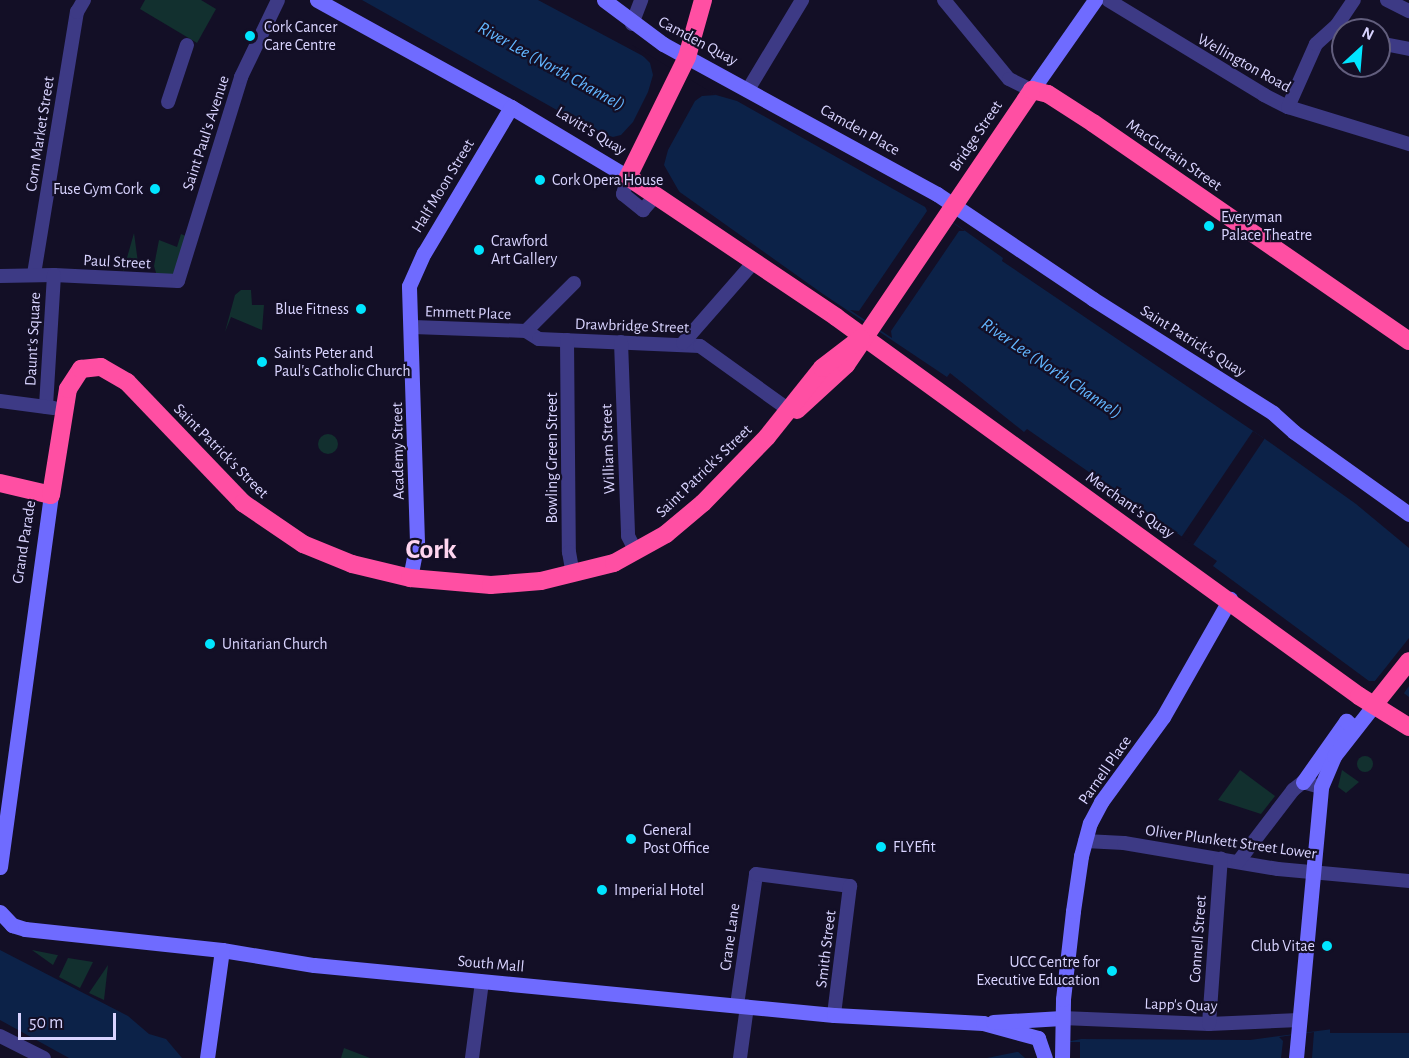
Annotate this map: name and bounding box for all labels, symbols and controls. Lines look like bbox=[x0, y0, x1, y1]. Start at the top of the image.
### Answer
street label: Camden Quay bbox=[655, 12, 741, 70]
place label: Cork Cancer Care Centre bbox=[264, 17, 337, 55]
water label: River Lee (North Channel) bbox=[474, 18, 628, 116]
north arrow bbox=[1331, 18, 1391, 78]
text: N bbox=[1360, 24, 1377, 43]
marker: Cork Cancer Care Centre bbox=[241, 27, 259, 45]
street label: Wellington Road bbox=[1194, 29, 1294, 97]
street label: Saint Paul's Avenue bbox=[178, 73, 234, 193]
street label: Corn Market Street bbox=[21, 75, 59, 193]
street label: Bridge Street bbox=[945, 97, 1007, 175]
street label: Camden Place bbox=[817, 100, 903, 160]
street label: Lavitt's Quay bbox=[552, 103, 630, 159]
street label: MacCurtain Street bbox=[1123, 115, 1225, 195]
street label: Half Moon Street bbox=[408, 136, 478, 236]
place label: Cork Opera House bbox=[552, 170, 663, 190]
marker: Cork Opera House bbox=[533, 173, 547, 187]
place label: Fuse Gym Cork bbox=[53, 179, 143, 199]
marker: Fuse Gym Cork bbox=[148, 182, 162, 196]
place label: Everyman Palace Theatre bbox=[1221, 207, 1312, 245]
marker: Everyman Palace Theatre bbox=[1202, 219, 1216, 233]
place label: Crawford Art Gallery bbox=[491, 231, 557, 269]
marker: Crawford Art Gallery bbox=[472, 243, 486, 257]
street label: Paul Street bbox=[83, 251, 151, 273]
street label: Daunt's Square bbox=[21, 292, 45, 386]
place label: Blue Fitness bbox=[275, 299, 349, 319]
street label: Saint Patrick's Quay bbox=[1137, 301, 1249, 381]
marker: Blue Fitness bbox=[354, 302, 368, 316]
street label: Emmett Place bbox=[424, 302, 512, 324]
street label: Drawbridge Street bbox=[575, 314, 689, 338]
water label: River Lee (North Channel) bbox=[977, 314, 1125, 424]
place label: Saints Peter and Paul's Catholic Church bbox=[274, 343, 411, 381]
marker: Saints Peter and Paul's Catholic Church bbox=[255, 355, 269, 369]
street label: Bowling Green Street bbox=[542, 392, 562, 524]
street label: Saint Patrick's Street bbox=[170, 400, 272, 502]
street label: Academy Street bbox=[388, 402, 408, 500]
street label: William Street bbox=[597, 404, 619, 494]
street label: Saint Patrick's Street bbox=[652, 420, 756, 522]
street label: Merchant's Quay bbox=[1082, 467, 1178, 543]
street label: Grand Parade bbox=[8, 499, 40, 585]
district label: Cork bbox=[405, 533, 457, 567]
place label: Unitarian Church bbox=[222, 634, 328, 654]
marker: Unitarian Church bbox=[203, 637, 217, 651]
street label: Parnell Place bbox=[1074, 732, 1136, 808]
place label: General Post Office bbox=[643, 820, 710, 858]
street label: Oliver Plunkett Street Lower bbox=[1144, 820, 1318, 864]
marker: General Post Office bbox=[624, 832, 638, 846]
place label: FLYEfit bbox=[893, 837, 936, 857]
marker: FLYEfit bbox=[874, 840, 888, 854]
place label: Imperial Hotel bbox=[614, 880, 704, 900]
marker: Imperial Hotel bbox=[595, 883, 609, 897]
street label: Connell Street bbox=[1185, 895, 1211, 983]
street label: Crane Lane bbox=[716, 902, 744, 972]
street label: Smith Street bbox=[812, 909, 840, 989]
place label: Club Vitae bbox=[1251, 936, 1315, 956]
marker: Club Vitae bbox=[1320, 939, 1334, 953]
street label: South Mall bbox=[457, 952, 525, 976]
place label: UCC Centre for Executive Education bbox=[976, 952, 1100, 990]
marker: UCC Centre for Executive Education bbox=[1105, 964, 1119, 978]
street label: Lapp's Quay bbox=[1144, 994, 1218, 1016]
scale bar bbox=[21, 1001, 118, 1039]
text: 50 m bbox=[29, 1014, 63, 1032]

